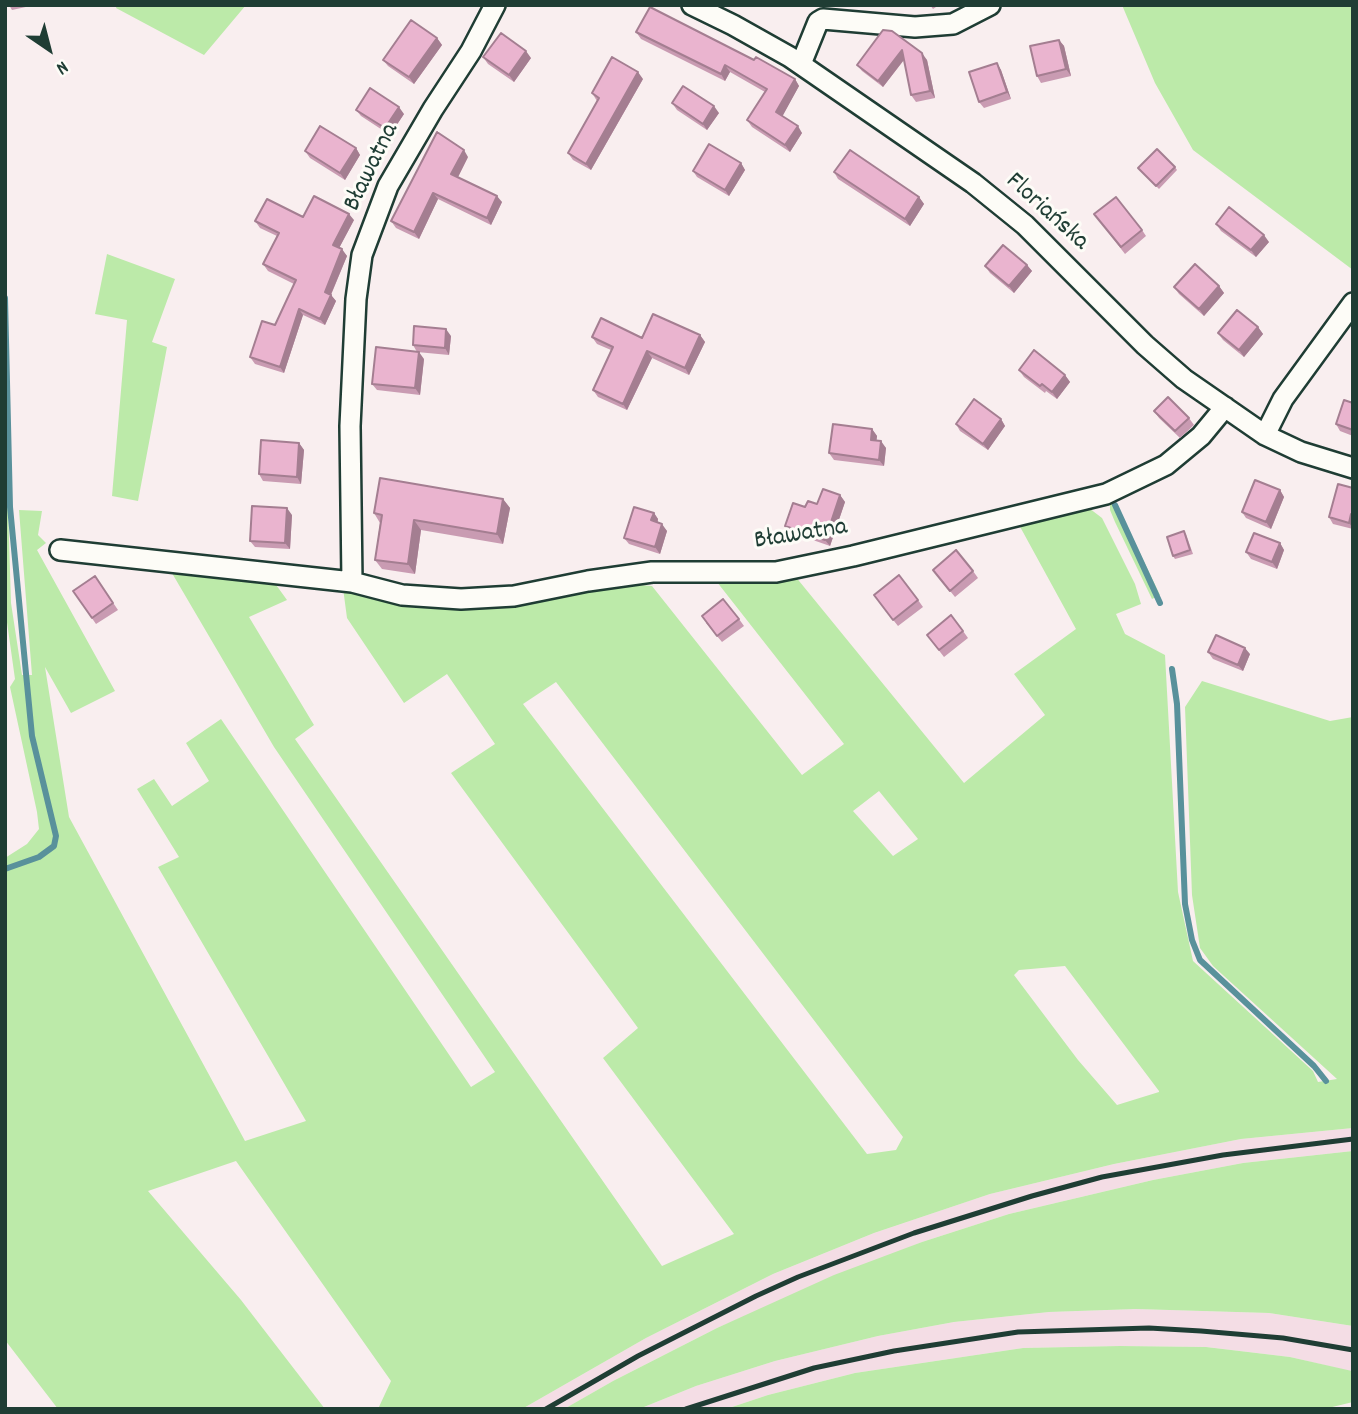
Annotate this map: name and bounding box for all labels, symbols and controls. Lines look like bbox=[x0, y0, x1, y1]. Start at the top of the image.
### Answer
north arrow bbox=[14, 14, 84, 84]
text: N bbox=[50, 53, 73, 80]
street label: Bławatna bbox=[338, 119, 408, 217]
street label: Floriańska bbox=[998, 167, 1094, 259]
street label: Bławatna bbox=[752, 513, 850, 559]

